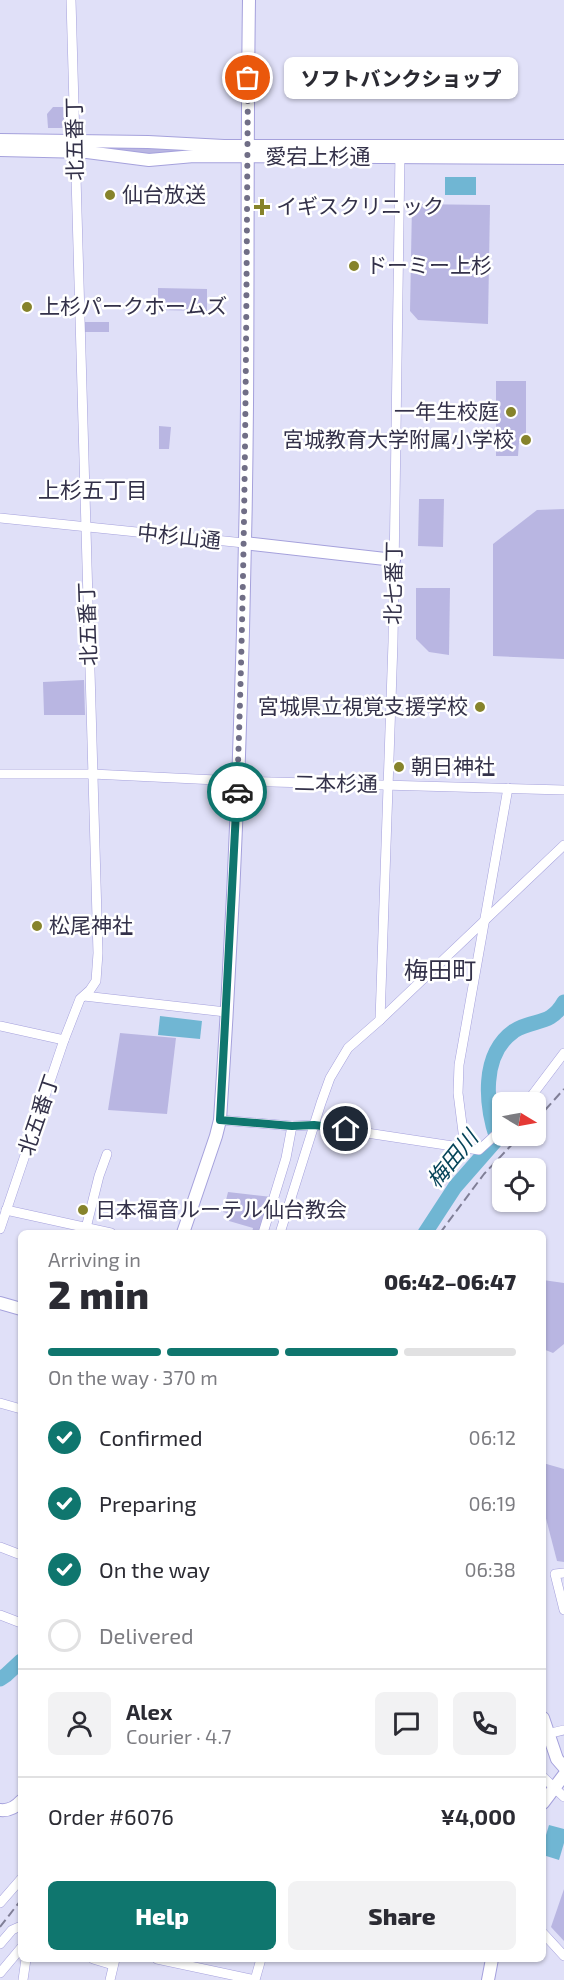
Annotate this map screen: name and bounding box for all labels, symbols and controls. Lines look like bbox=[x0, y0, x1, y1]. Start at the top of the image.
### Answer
pin bbox=[222, 52, 273, 103]
callout: ソフトバンクショップ bbox=[284, 57, 518, 99]
icon: bag bbox=[231, 61, 264, 94]
text: ソフトバンクショップ bbox=[301, 66, 502, 90]
street label: 北五番丁 bbox=[60, 97, 87, 181]
street label: 愛宕上杉通 bbox=[266, 143, 371, 168]
place label: 仙台放送 bbox=[122, 181, 206, 206]
marker: 仙台放送 bbox=[103, 188, 117, 202]
place label: イギスクリニック bbox=[276, 193, 444, 218]
marker: イギスクリニック bbox=[253, 198, 271, 216]
place label: ドーミー上杉 bbox=[366, 252, 492, 277]
marker: ドーミー上杉 bbox=[347, 259, 361, 273]
place label: 上杉パークホームズ bbox=[39, 293, 227, 318]
marker: 上杉パークホームズ bbox=[20, 300, 34, 314]
place label: 一年生校庭 bbox=[394, 398, 499, 423]
marker: 一年生校庭 bbox=[504, 405, 518, 419]
place label: 宮城教育大学附属小学校 bbox=[283, 426, 514, 451]
marker: 宮城教育大学附属小学校 bbox=[519, 433, 533, 447]
district label: 上杉五丁目 bbox=[38, 476, 148, 502]
street label: 中杉山通 bbox=[136, 519, 222, 552]
street label: 北七番丁 bbox=[379, 541, 406, 625]
street label: 北五番丁 bbox=[73, 582, 100, 666]
place label: 宮城県立視覚支援学校 bbox=[258, 693, 468, 718]
marker: 宮城県立視覚支援学校 bbox=[473, 700, 487, 714]
place label: 朝日神社 bbox=[411, 753, 495, 778]
marker: 朝日神社 bbox=[392, 760, 406, 774]
courier bbox=[207, 762, 267, 822]
street label: 二本杉通 bbox=[294, 769, 378, 796]
icon: car bbox=[221, 776, 254, 809]
place label: 松尾神社 bbox=[49, 912, 133, 937]
marker: 松尾神社 bbox=[30, 919, 44, 933]
district label: 梅田町 bbox=[404, 955, 476, 984]
street label: 北五番丁 bbox=[12, 1071, 63, 1158]
north arrow bbox=[492, 1092, 546, 1146]
map controls bbox=[492, 1092, 546, 1212]
pin bbox=[320, 1103, 371, 1154]
icon: home bbox=[329, 1112, 362, 1145]
water label: 梅田川 bbox=[420, 1123, 483, 1192]
button: locate bbox=[492, 1158, 546, 1212]
place label: 日本福音ルーテル仙台教会 bbox=[95, 1196, 347, 1221]
marker: 日本福音ルーテル仙台教会 bbox=[76, 1203, 90, 1217]
text: Arriving in bbox=[48, 1247, 141, 1271]
text: 06:42–06:47 bbox=[384, 1268, 516, 1294]
text: 2 min bbox=[48, 1270, 149, 1317]
text: On the way · 370 m bbox=[48, 1365, 218, 1389]
icon: check bbox=[48, 1421, 81, 1454]
text: Confirmed bbox=[99, 1424, 203, 1450]
text: 06:12 bbox=[469, 1425, 516, 1449]
icon: check bbox=[48, 1487, 81, 1520]
text: Preparing bbox=[99, 1490, 197, 1516]
text: 06:19 bbox=[468, 1491, 516, 1515]
icon: check bbox=[48, 1553, 81, 1586]
text: On the way bbox=[99, 1556, 210, 1582]
text: 06:38 bbox=[465, 1557, 516, 1581]
text: Delivered bbox=[99, 1622, 194, 1648]
button: person bbox=[48, 1692, 111, 1755]
button: chat bbox=[375, 1692, 438, 1755]
button: phone bbox=[453, 1692, 516, 1755]
text: Alex bbox=[126, 1698, 172, 1724]
text: Courier · 4.7 bbox=[126, 1724, 232, 1748]
text: Order #6076 bbox=[48, 1803, 174, 1829]
text: ¥4,000 bbox=[440, 1803, 516, 1829]
button: Help bbox=[48, 1881, 276, 1950]
button: Share bbox=[288, 1881, 516, 1950]

